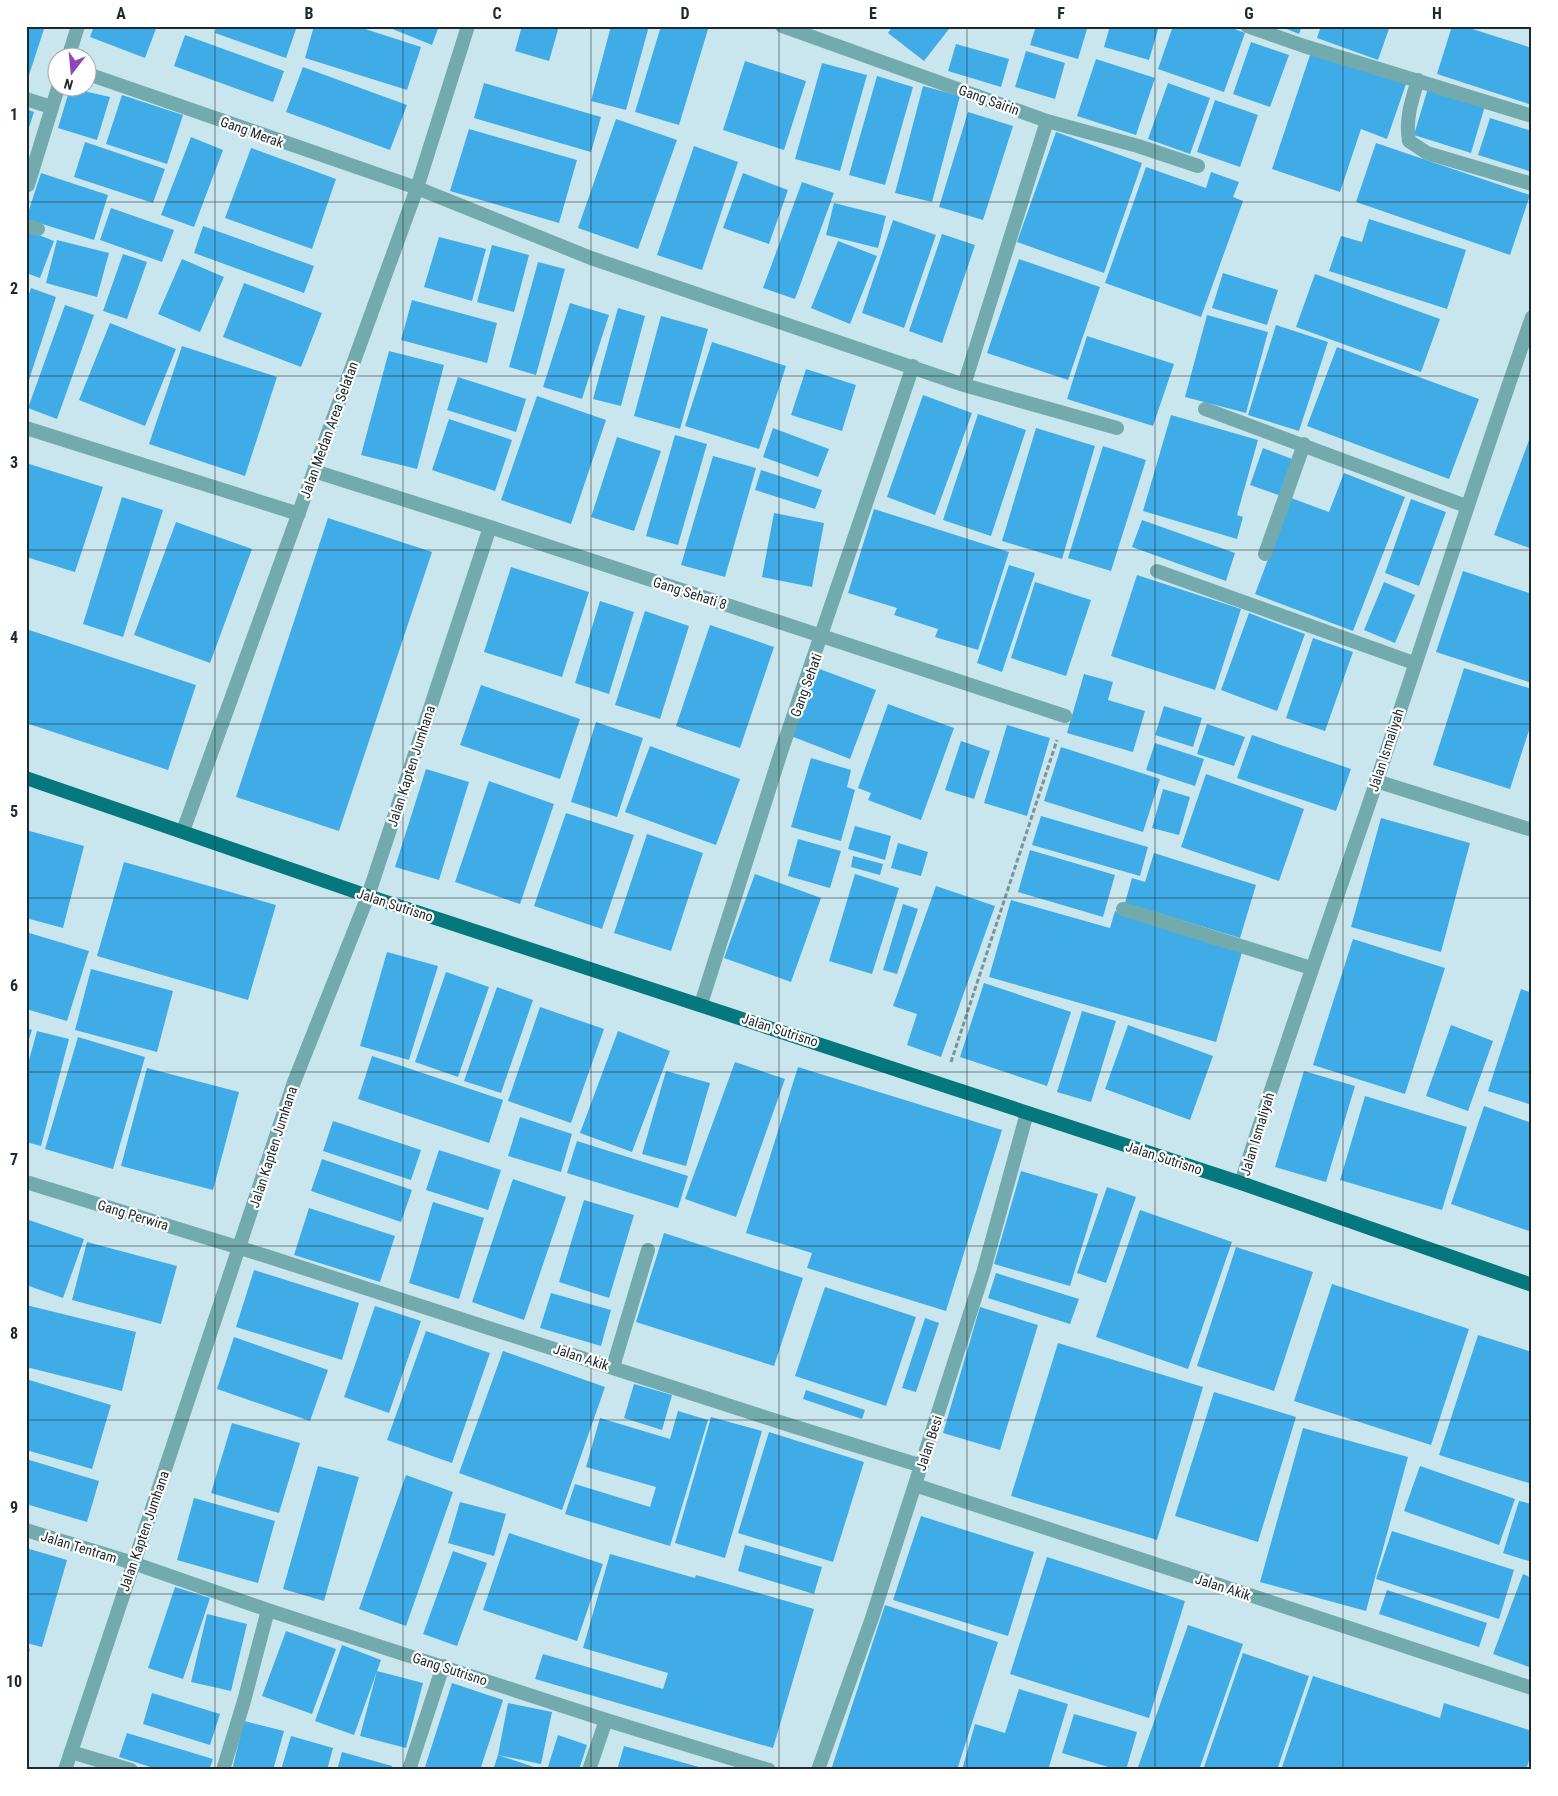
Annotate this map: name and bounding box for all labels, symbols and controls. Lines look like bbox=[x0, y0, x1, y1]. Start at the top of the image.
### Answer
text: A bbox=[116, 4, 126, 23]
text: B bbox=[305, 4, 314, 23]
text: C bbox=[492, 4, 502, 23]
text: D bbox=[680, 4, 690, 23]
text: E bbox=[869, 4, 877, 23]
text: F bbox=[1057, 4, 1065, 23]
text: G bbox=[1244, 4, 1254, 23]
text: H bbox=[1432, 4, 1442, 23]
north arrow bbox=[48, 48, 98, 98]
text: N bbox=[62, 76, 75, 93]
street label: Gang Sairin bbox=[957, 82, 1021, 118]
text: 1 bbox=[10, 105, 18, 124]
street label: Gang Merak bbox=[218, 113, 286, 151]
text: 2 bbox=[10, 279, 18, 298]
street label: Jalan Medan Area Selatan bbox=[297, 359, 361, 501]
text: 3 bbox=[10, 453, 18, 472]
street label: Gang Sehati 8 bbox=[651, 574, 729, 612]
text: 4 bbox=[10, 628, 18, 647]
street label: Gang Sehati bbox=[787, 651, 825, 719]
street label: Jalan Kapten Jumhana bbox=[384, 703, 438, 829]
street label: Jalan Ismaliyah bbox=[1365, 707, 1407, 793]
text: 5 bbox=[10, 802, 18, 821]
street label: Jalan Sutrisno bbox=[355, 885, 435, 925]
text: 6 bbox=[10, 976, 18, 995]
street label: Jalan Sutrisno bbox=[740, 1010, 820, 1050]
street label: Jalan Kapten Jumhana bbox=[246, 1084, 300, 1210]
street label: Jalan Ismaliyah bbox=[1237, 1090, 1277, 1178]
street label: Jalan Sutrisno bbox=[1124, 1138, 1204, 1178]
text: 7 bbox=[10, 1150, 18, 1169]
street label: Gang Perwira bbox=[96, 1197, 170, 1233]
text: 8 bbox=[10, 1324, 18, 1343]
street label: Jalan Akik bbox=[551, 1341, 611, 1374]
street label: Jalan Besi bbox=[913, 1413, 945, 1473]
street label: Jalan Kapten Jumhana bbox=[116, 1469, 172, 1593]
text: 9 bbox=[10, 1498, 18, 1517]
street label: Jalan Tentram bbox=[39, 1528, 119, 1566]
street label: Jalan Akik bbox=[1193, 1571, 1253, 1604]
street label: Gang Sutrisno bbox=[411, 1649, 489, 1689]
text: 10 bbox=[6, 1672, 22, 1691]

